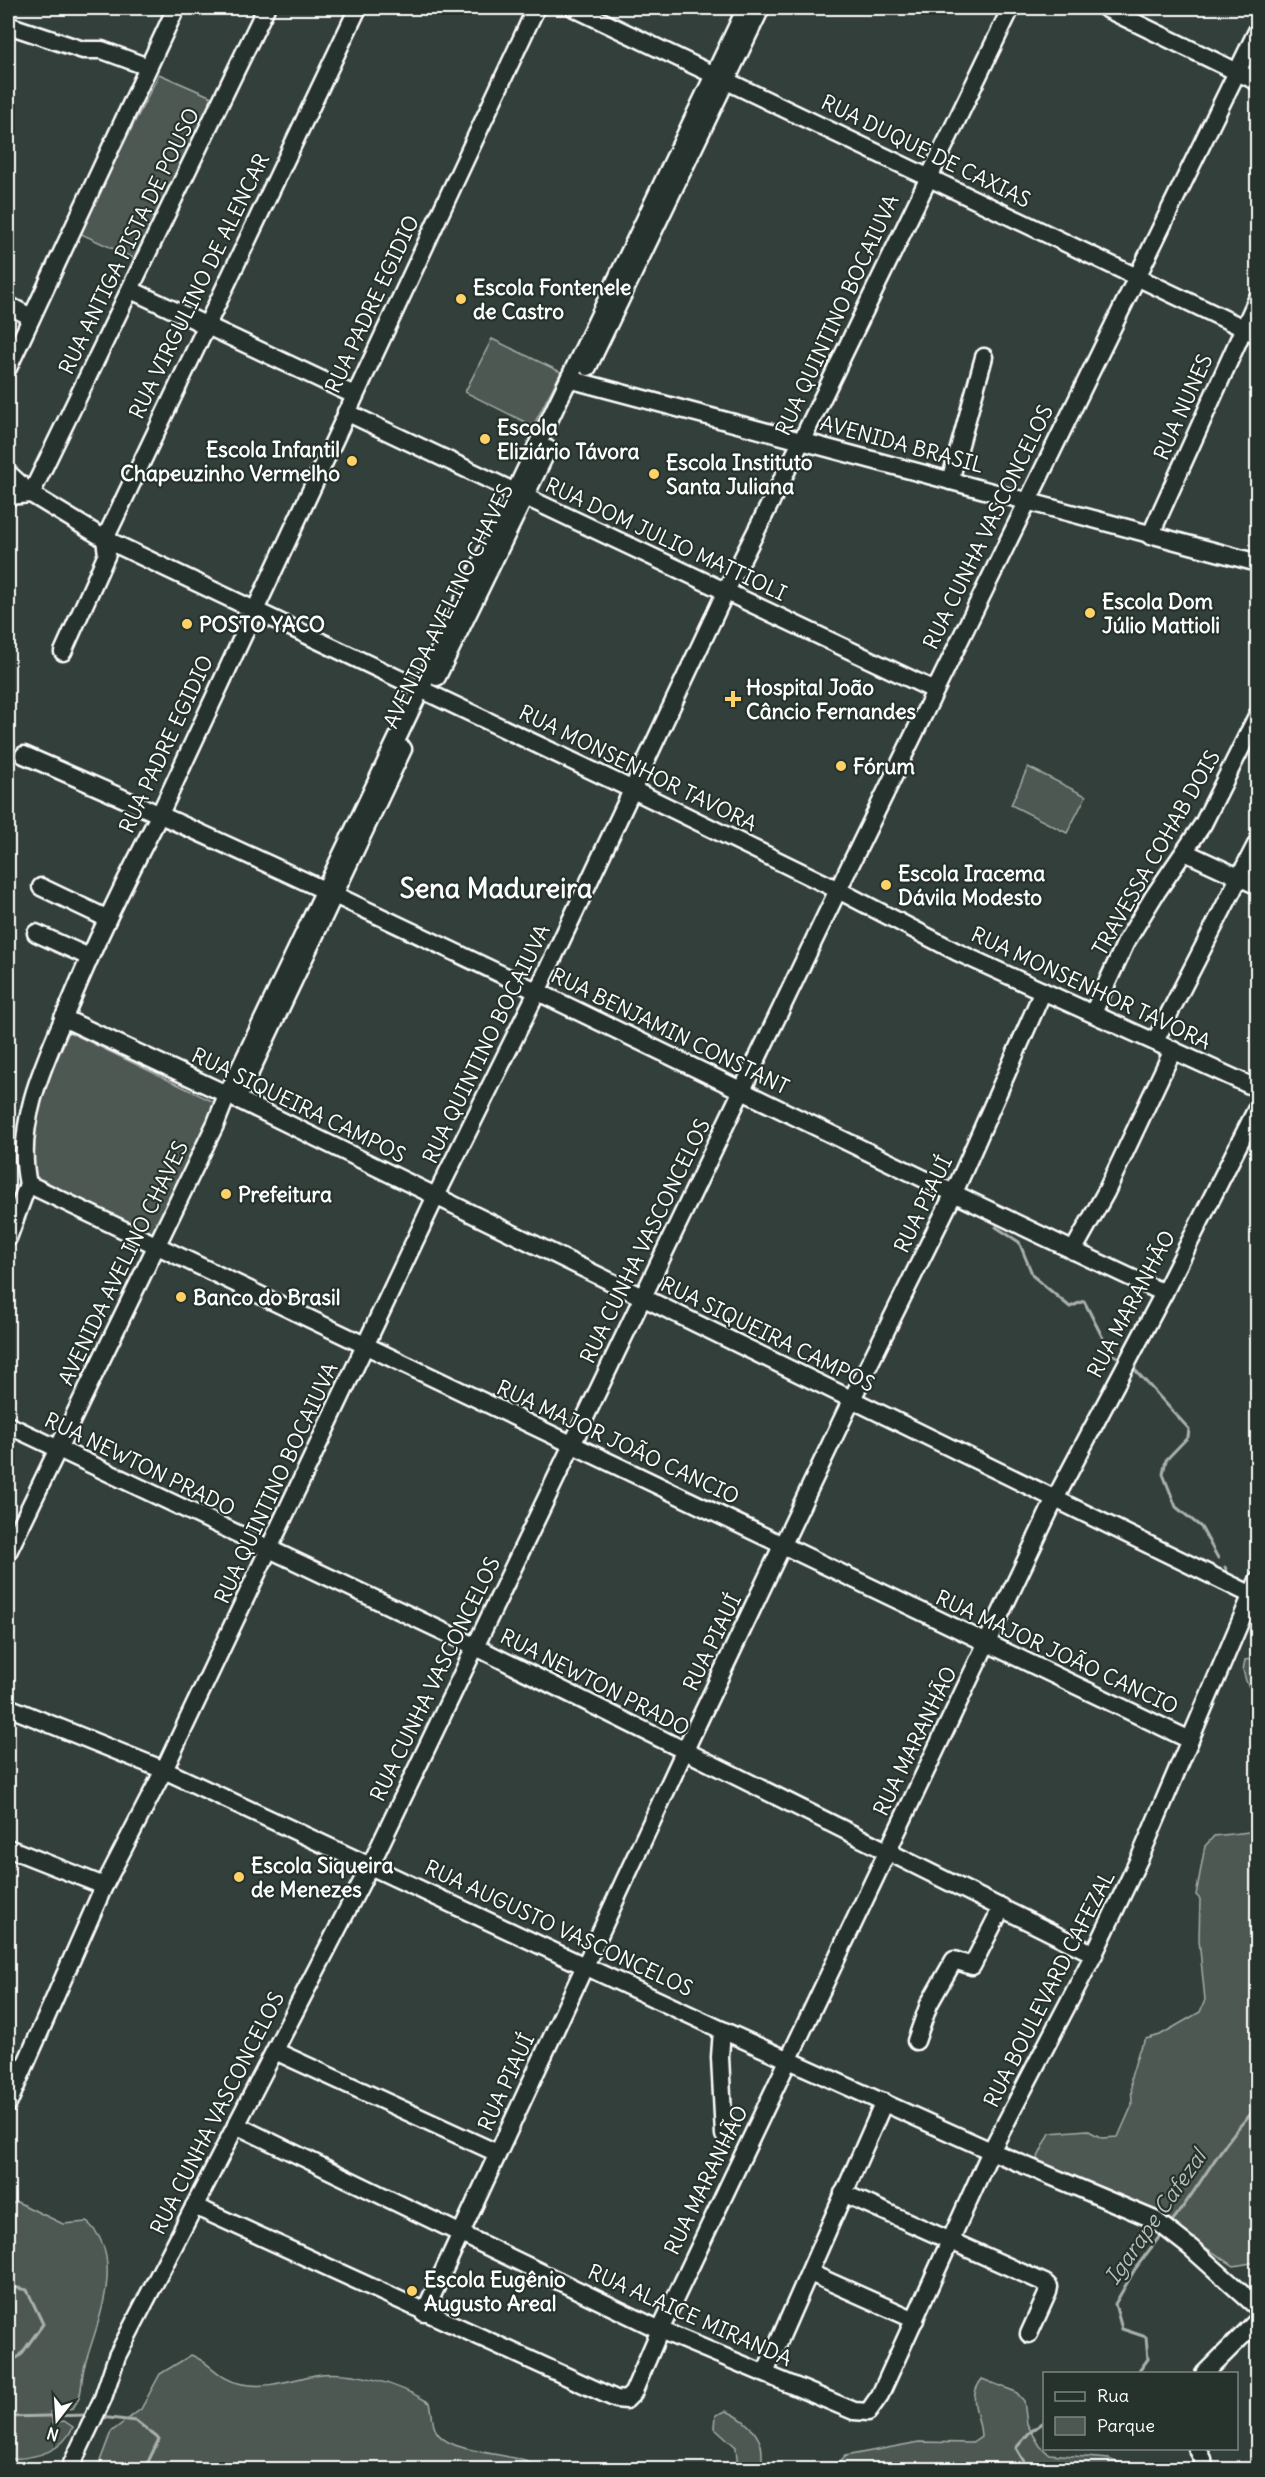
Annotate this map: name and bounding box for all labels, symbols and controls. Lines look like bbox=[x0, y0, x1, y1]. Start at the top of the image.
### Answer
street label: RUA DUQUE DE CAXIAS bbox=[817, 88, 1035, 214]
street label: RUA ANTIGA PISTA DE POUSO bbox=[53, 103, 205, 379]
street label: RUA VIRGULINO DE ALENCAR bbox=[123, 149, 275, 423]
street label: RUA QUINTINO BOCAIUVA bbox=[769, 190, 905, 440]
street label: RUA PADRE EGIDIO bbox=[319, 211, 425, 397]
place label: Escola Fontenele de Castro bbox=[473, 274, 631, 325]
marker: Escola Fontenele de Castro bbox=[454, 292, 468, 306]
street label: RUA NUNES bbox=[1148, 350, 1218, 464]
street label: RUA CUNHA VASCONCELOS bbox=[917, 400, 1059, 654]
street label: AVENIDA BRASIL bbox=[817, 409, 987, 479]
place label: Escola Eliziário Távora bbox=[497, 414, 640, 465]
marker: Escola Eliziário Távora bbox=[478, 432, 492, 446]
place label: Escola Infantil Chapeuzinho Vermelho bbox=[120, 436, 340, 487]
place label: Escola Instituto Santa Juliana bbox=[666, 449, 813, 500]
marker: Escola Infantil Chapeuzinho Vermelho bbox=[345, 454, 359, 468]
marker: Escola Instituto Santa Juliana bbox=[647, 467, 661, 481]
street label: RUA DOM JULIO MATTIOLI bbox=[541, 471, 791, 607]
street label: AVENIDA AVELINO CHAVES bbox=[377, 479, 519, 733]
place label: Escola Dom Júlio Mattioli bbox=[1102, 588, 1220, 639]
marker: Escola Dom Júlio Mattioli bbox=[1083, 606, 1097, 620]
place label: POSTO YACO bbox=[199, 611, 325, 638]
marker: POSTO YACO bbox=[180, 617, 194, 631]
street label: RUA PADRE EGIDIO bbox=[113, 651, 219, 837]
place label: Hospital João Câncio Fernandes bbox=[746, 674, 916, 725]
marker: Hospital João Câncio Fernandes bbox=[724, 690, 742, 708]
street label: RUA MONSENHOR TAVORA bbox=[515, 699, 761, 837]
street label: TRAVESSA COHAB DOIS bbox=[1086, 745, 1226, 961]
place label: Fórum bbox=[853, 753, 916, 780]
marker: Fórum bbox=[834, 759, 848, 773]
place label: Escola Iracema Dávila Modesto bbox=[898, 860, 1045, 911]
district label: Sena Madureira bbox=[400, 871, 592, 905]
marker: Escola Iracema Dávila Modesto bbox=[879, 878, 893, 892]
street label: RUA QUINTINO BOCAIUVA bbox=[416, 920, 556, 1168]
street label: RUA MONSENHOR TAVORA bbox=[967, 921, 1215, 1055]
street label: RUA BENJAMIN CONSTANT bbox=[547, 962, 793, 1100]
street label: RUA SIQUEIRA CAMPOS bbox=[187, 1041, 411, 1169]
street label: RUA CUNHA VASCONCELOS bbox=[574, 1114, 716, 1368]
street label: AVENIDA AVELINO CHAVES bbox=[52, 1136, 194, 1390]
street label: RUA PIAUÍ bbox=[888, 1151, 958, 1257]
place label: Prefeitura bbox=[238, 1181, 332, 1208]
marker: Prefeitura bbox=[219, 1187, 233, 1201]
street label: RUA MARANHÃO bbox=[1081, 1226, 1181, 1382]
street label: RUA SIQUEIRA CAMPOS bbox=[656, 1270, 880, 1398]
place label: Banco do Brasil bbox=[193, 1284, 340, 1311]
marker: Banco do Brasil bbox=[174, 1290, 188, 1304]
street label: RUA QUINTINO BOCAIUVA bbox=[208, 1358, 344, 1608]
street label: RUA MAJOR JOÃO CANCIO bbox=[492, 1374, 744, 1510]
street label: RUA NEWTON PRADO bbox=[40, 1406, 240, 1522]
street label: RUA CUNHA VASCONCELOS bbox=[364, 1552, 506, 1806]
street label: RUA MAJOR JOÃO CANCIO bbox=[931, 1584, 1183, 1720]
street label: RUA PIAUÍ bbox=[677, 1589, 747, 1695]
street label: RUA NEWTON PRADO bbox=[496, 1623, 694, 1741]
street label: RUA MARANHÃO bbox=[867, 1662, 963, 1820]
place label: Escola Siqueira de Menezes bbox=[251, 1852, 393, 1903]
street label: RUA AUGUSTO VASCONCELOS bbox=[420, 1854, 698, 2002]
street label: RUA BOULEVARD CAFEZAL bbox=[978, 1866, 1120, 2112]
marker: Escola Siqueira de Menezes bbox=[232, 1870, 246, 1884]
street label: RUA CUNHA VASCONCELOS bbox=[144, 1987, 290, 2239]
street label: RUA PIAUÍ bbox=[472, 2029, 540, 2135]
street label: RUA MARANHÃO bbox=[658, 2101, 754, 2259]
water label: Igarape Cafezal bbox=[1098, 2142, 1214, 2290]
street label: RUA ALAICE MIRANDA bbox=[584, 2258, 796, 2372]
place label: Escola Eugênio Augusto Areal bbox=[424, 2266, 566, 2317]
marker: Escola Eugênio Augusto Areal bbox=[405, 2284, 419, 2298]
legend bbox=[1043, 2372, 1238, 2450]
text: Rua bbox=[1097, 2384, 1129, 2407]
north arrow bbox=[27, 2390, 87, 2450]
text: Parque bbox=[1097, 2414, 1155, 2437]
text: N bbox=[44, 2423, 61, 2446]

